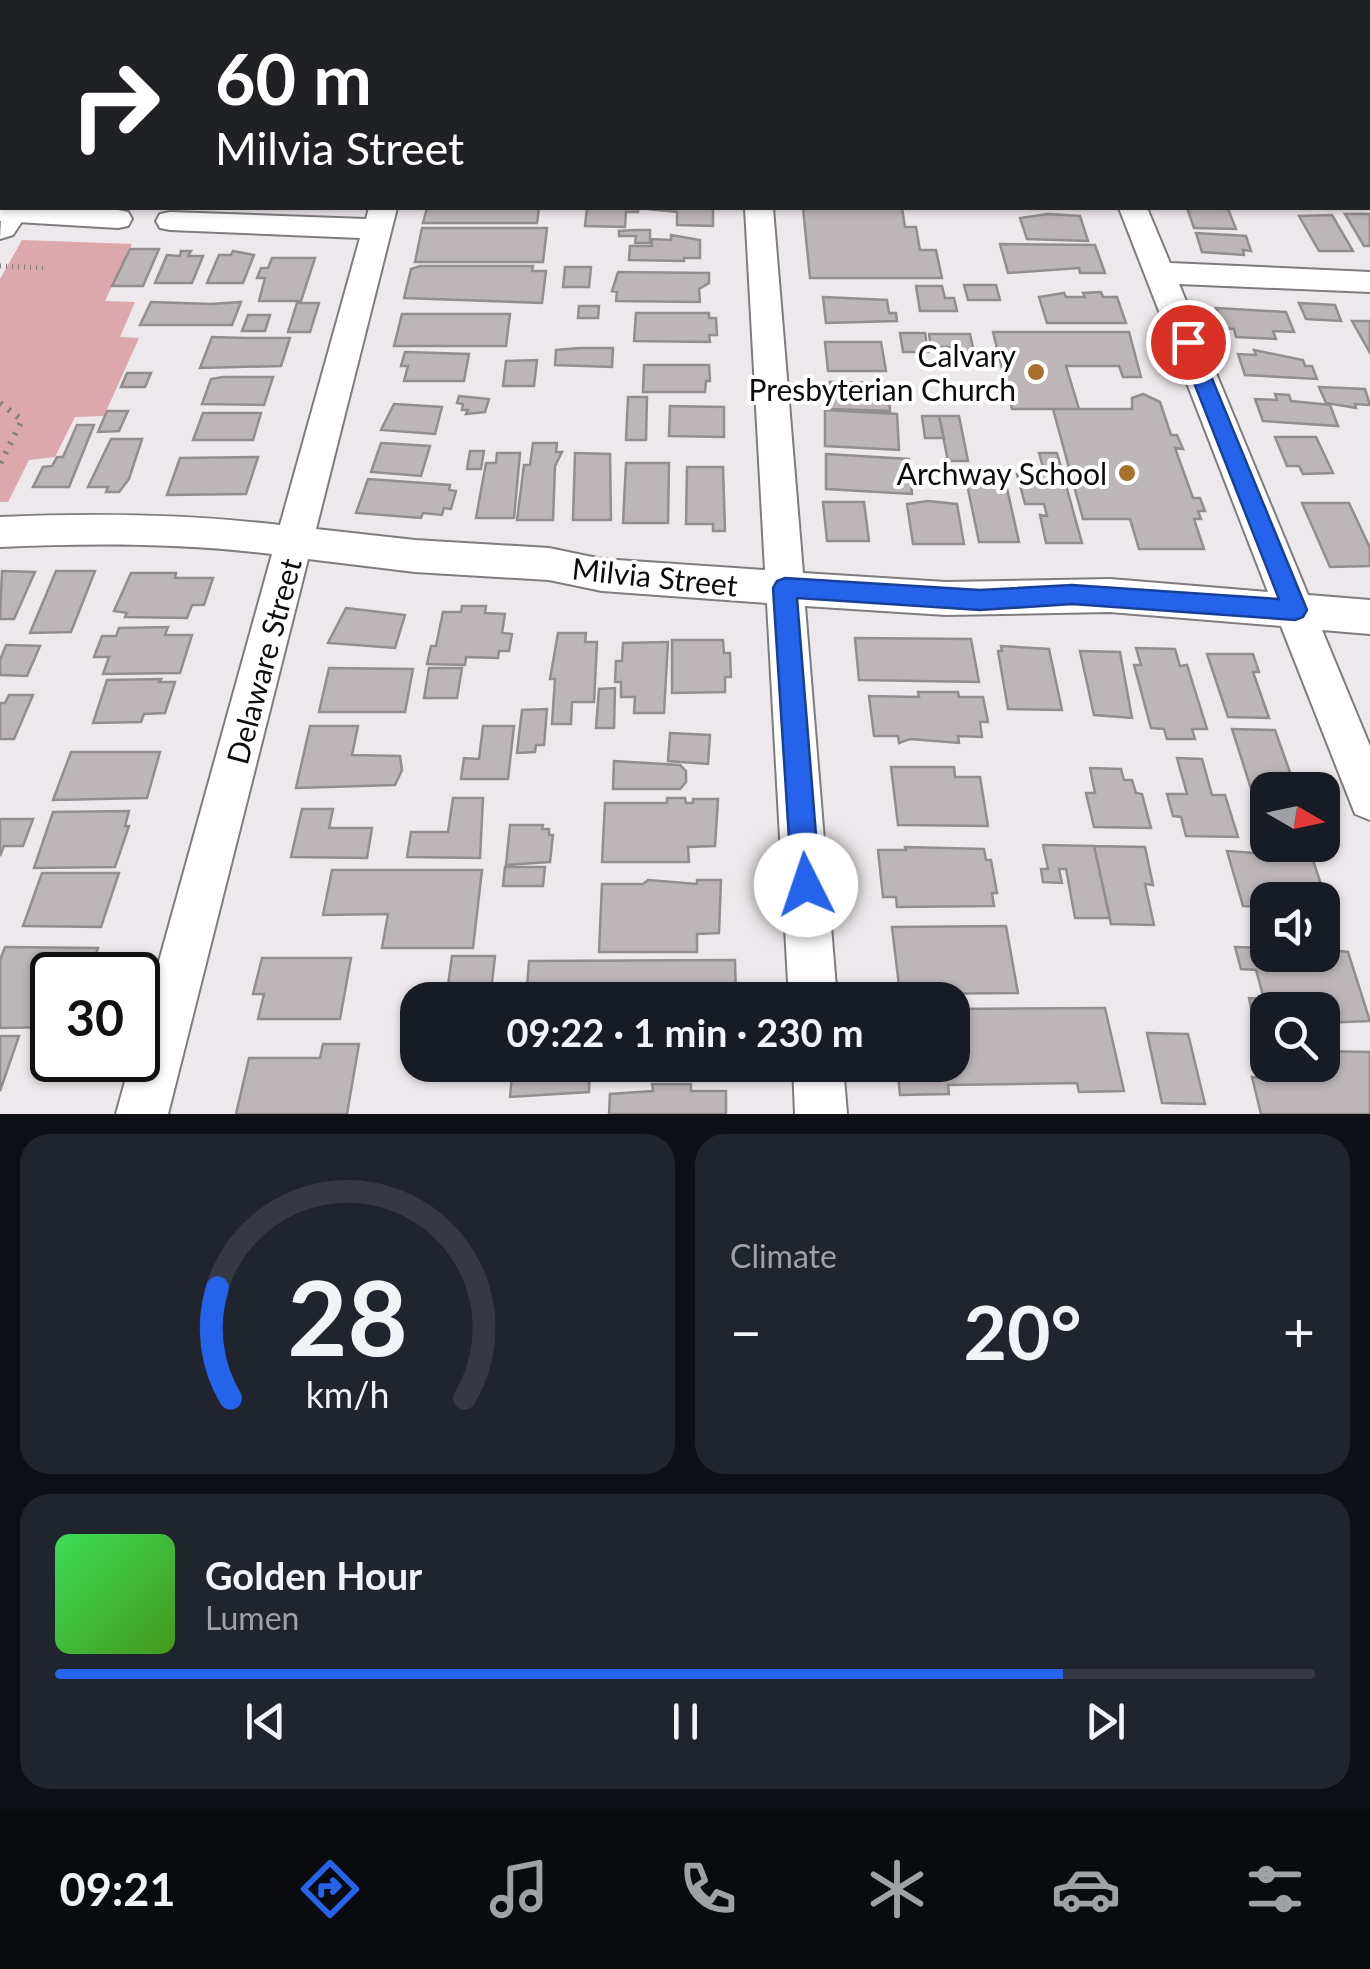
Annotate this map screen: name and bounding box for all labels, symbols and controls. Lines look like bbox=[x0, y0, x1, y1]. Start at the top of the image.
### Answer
text: 60 m bbox=[215, 36, 372, 120]
icon: right bbox=[50, 40, 180, 170]
text: Milvia Street bbox=[215, 121, 464, 175]
pin bbox=[1146, 300, 1231, 385]
icon: arrive bbox=[1161, 315, 1216, 370]
place label: Calvary Presbyterian Church bbox=[748, 337, 1017, 407]
marker: Calvary Presbyterian Church bbox=[1025, 361, 1047, 383]
place label: Archway School bbox=[897, 455, 1107, 491]
marker: Archway School bbox=[1116, 462, 1138, 484]
street label: Milvia Street bbox=[570, 549, 740, 603]
street label: Delaware Street bbox=[218, 554, 308, 768]
north arrow bbox=[1250, 772, 1340, 862]
map controls bbox=[1250, 772, 1340, 1082]
position arrow bbox=[754, 833, 858, 937]
button: sound bbox=[1250, 882, 1340, 972]
speed limit sign: 30 bbox=[30, 952, 160, 1082]
button: search bbox=[1250, 992, 1340, 1082]
text: 09:22 · 1 min · 230 m bbox=[506, 1009, 864, 1055]
text: Climate bbox=[730, 1236, 837, 1275]
text: 28 bbox=[287, 1253, 408, 1378]
text: 20° bbox=[963, 1286, 1082, 1376]
text: − bbox=[730, 1298, 762, 1364]
text: + bbox=[1283, 1298, 1315, 1364]
text: km/h bbox=[306, 1373, 389, 1416]
text: Golden Hour bbox=[205, 1552, 422, 1598]
text: Lumen bbox=[205, 1598, 299, 1637]
icon: previous bbox=[238, 1694, 293, 1749]
icon: pause bbox=[658, 1694, 713, 1749]
icon: next bbox=[1078, 1694, 1133, 1749]
icon: directions bbox=[295, 1854, 365, 1924]
icon: music bbox=[484, 1854, 554, 1924]
icon: phone bbox=[673, 1854, 743, 1924]
icon: climate bbox=[862, 1854, 932, 1924]
icon: car bbox=[1051, 1854, 1121, 1924]
icon: filters bbox=[1240, 1854, 1310, 1924]
text: 09:21 bbox=[60, 1862, 176, 1916]

